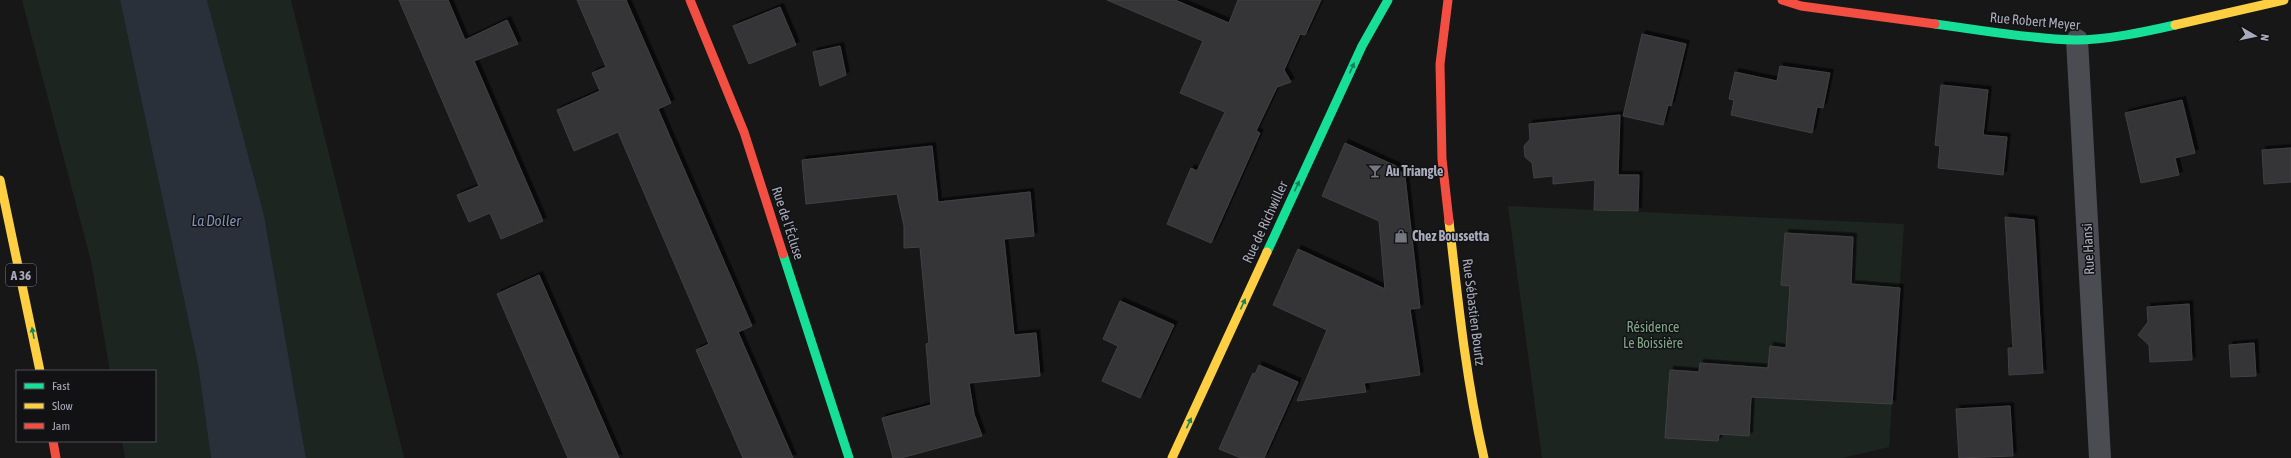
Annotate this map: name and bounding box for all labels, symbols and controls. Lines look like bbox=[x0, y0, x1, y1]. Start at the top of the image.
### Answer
street label: Rue Robert Meyer bbox=[1989, 9, 2082, 33]
north arrow bbox=[2235, 16, 2275, 56]
text: N bbox=[2258, 33, 2271, 42]
one-way arrow bbox=[1349, 62, 1355, 74]
bar icon: Au Triangle bbox=[1367, 163, 1383, 179]
place label: Au Triangle bbox=[1385, 163, 1443, 179]
street label: Rue de Richwiller bbox=[1239, 178, 1291, 265]
one-way arrow bbox=[1294, 181, 1300, 192]
street label: Rue de l'Écluse bbox=[769, 184, 807, 262]
water label: La Doller bbox=[191, 212, 241, 229]
street label: Rue Hansi bbox=[2079, 223, 2097, 275]
shop icon: Chez Boussetta bbox=[1393, 228, 1409, 244]
place label: Chez Boussetta bbox=[1412, 228, 1490, 244]
street label: Rue Sébastien Bourtz bbox=[1459, 258, 1489, 366]
road number: A 36 bbox=[6, 264, 36, 286]
one-way arrow bbox=[1240, 299, 1246, 310]
park label: Résidence Le Boissière bbox=[1623, 319, 1683, 351]
one-way arrow bbox=[30, 327, 36, 339]
legend bbox=[16, 370, 156, 442]
text: Fast bbox=[52, 379, 70, 393]
text: Slow bbox=[52, 399, 73, 413]
one-way arrow bbox=[1186, 417, 1192, 428]
text: Jam bbox=[52, 419, 70, 433]

